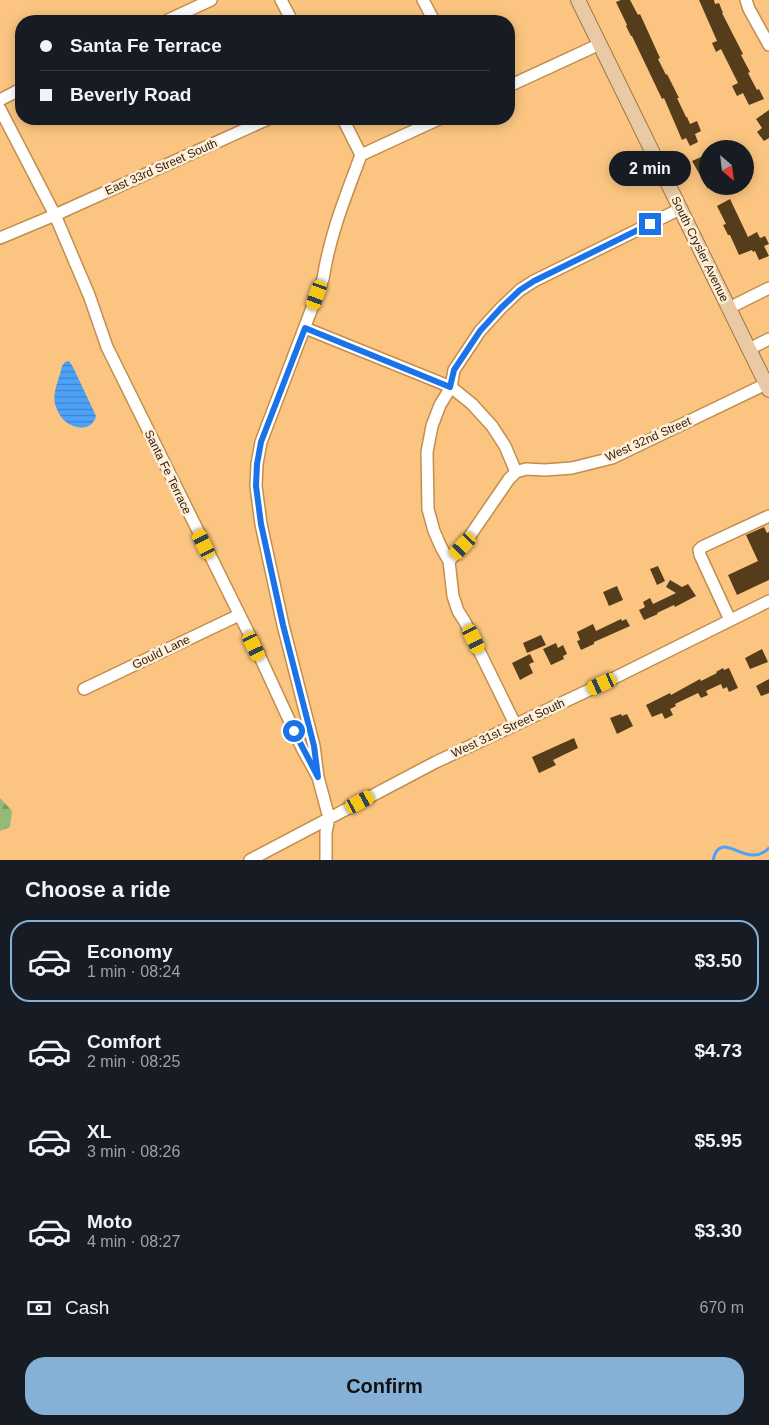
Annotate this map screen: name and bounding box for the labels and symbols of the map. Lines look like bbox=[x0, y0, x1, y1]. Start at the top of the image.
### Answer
street label: East 33rd Street South bbox=[103, 136, 219, 198]
north arrow bbox=[699, 140, 754, 195]
callout: 2 min bbox=[609, 152, 691, 186]
street label: South Crysler Avenue bbox=[668, 194, 732, 304]
route end bbox=[639, 213, 661, 235]
car bbox=[304, 278, 329, 312]
street label: West 32nd Street bbox=[603, 414, 694, 464]
street label: Santa Fe Terrace bbox=[142, 428, 195, 517]
car bbox=[190, 527, 217, 561]
car bbox=[447, 530, 478, 562]
car bbox=[460, 622, 487, 656]
car bbox=[240, 629, 267, 663]
street label: Gould Lane bbox=[130, 632, 192, 672]
car bbox=[585, 671, 618, 697]
street label: West 31st Street South bbox=[449, 696, 567, 760]
route start bbox=[283, 720, 305, 742]
car bbox=[343, 788, 376, 816]

